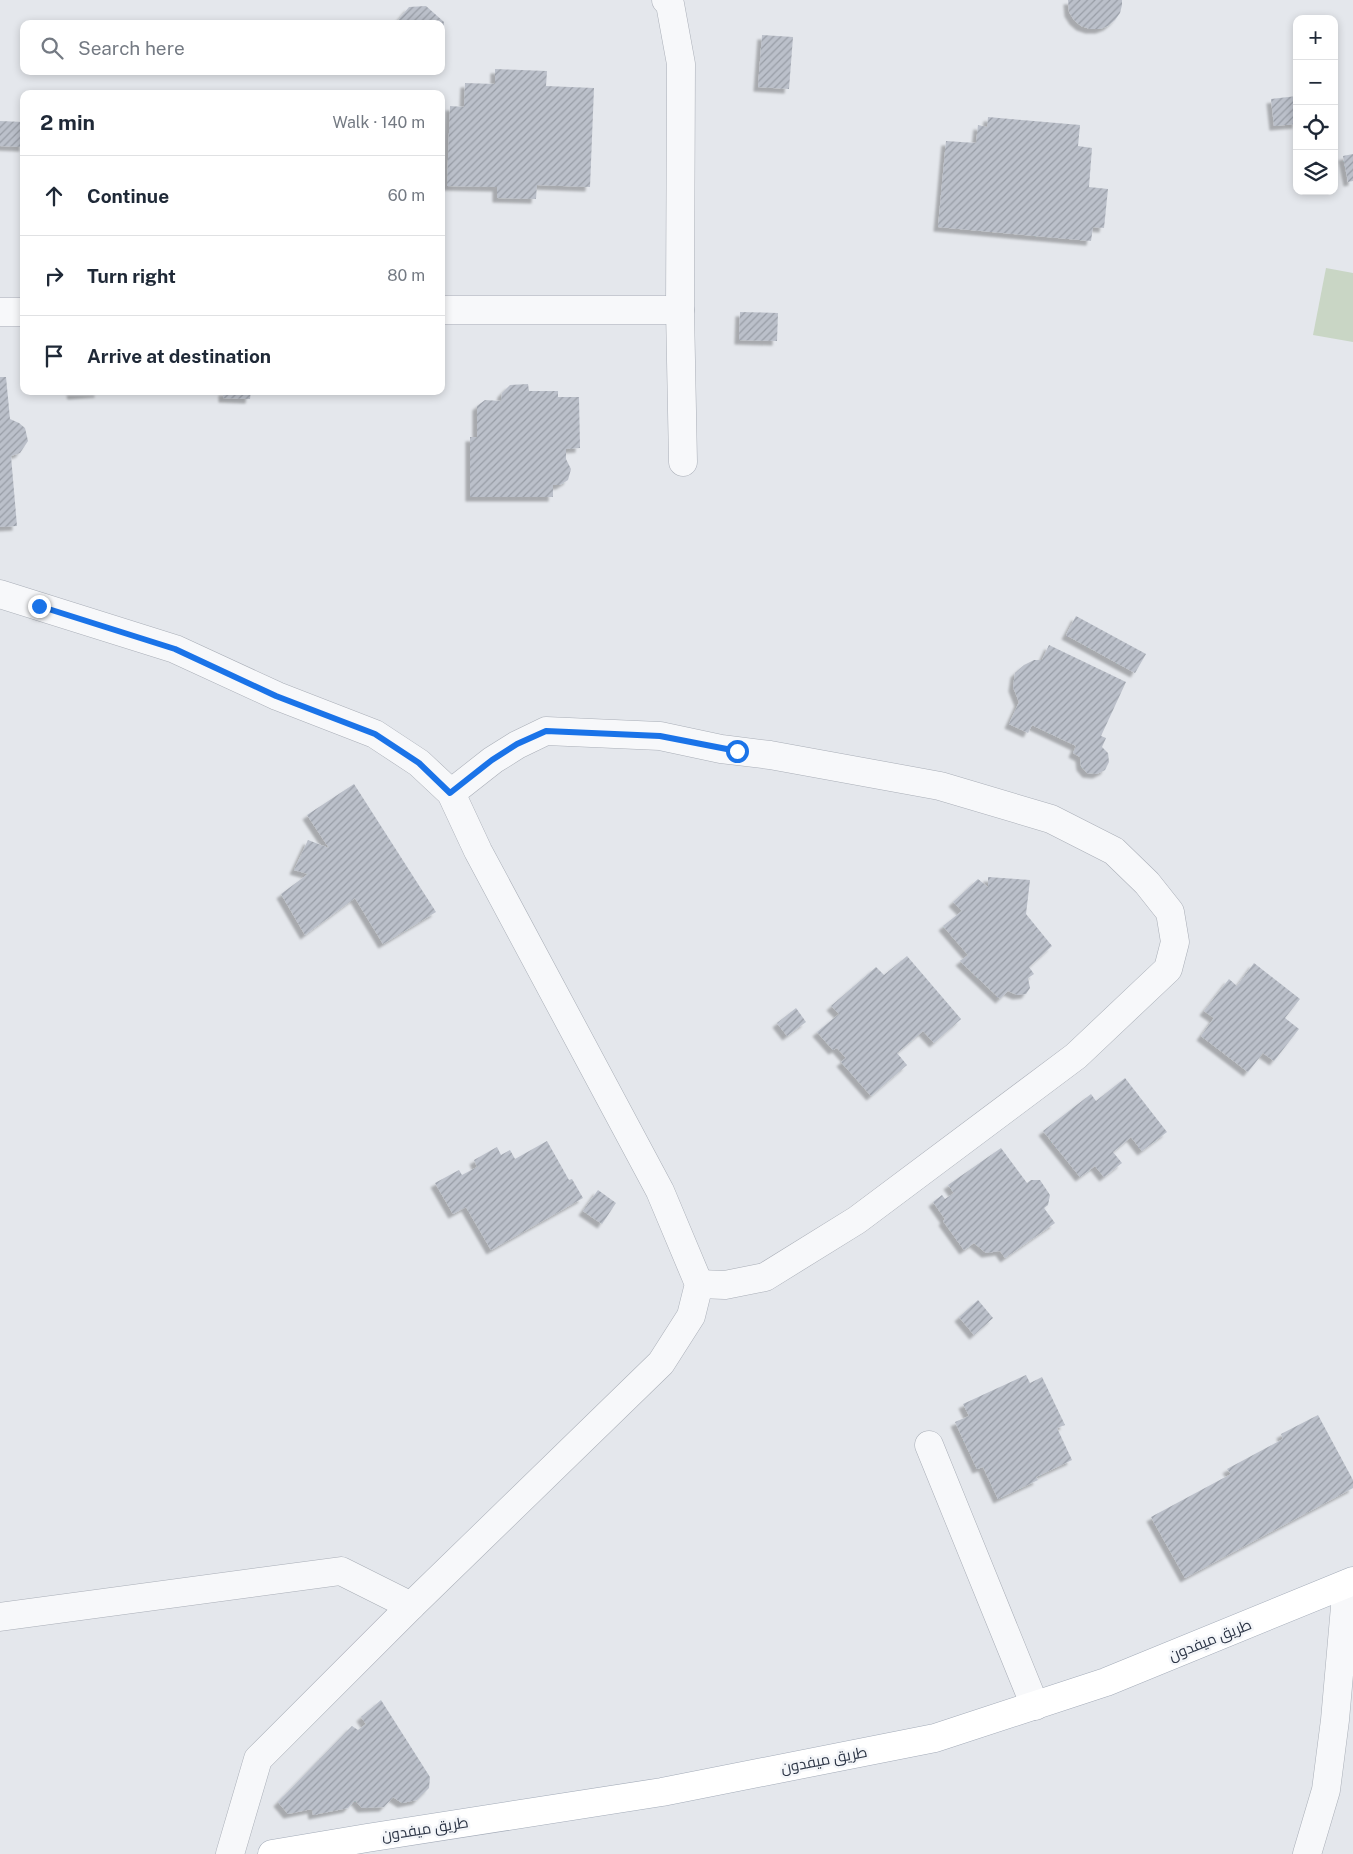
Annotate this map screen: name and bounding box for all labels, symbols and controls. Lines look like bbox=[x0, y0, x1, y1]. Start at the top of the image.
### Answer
map controls bbox=[1293, 15, 1338, 195]
button: + bbox=[1293, 15, 1338, 60]
search box bbox=[20, 20, 445, 75]
icon: search bbox=[38, 34, 66, 62]
text: Search here bbox=[78, 37, 185, 59]
button: − bbox=[1293, 60, 1338, 105]
button: locate bbox=[1293, 105, 1338, 150]
text: 2 min bbox=[40, 110, 95, 135]
text: Walk · 140 m bbox=[332, 113, 425, 132]
button: layers bbox=[1293, 150, 1338, 195]
icon: ahead bbox=[40, 182, 68, 210]
text: Continue bbox=[87, 185, 169, 207]
text: 60 m bbox=[388, 186, 425, 205]
icon: right bbox=[40, 262, 68, 290]
text: Turn right bbox=[87, 265, 176, 287]
text: 80 m bbox=[387, 266, 425, 285]
icon: arrive bbox=[40, 342, 68, 370]
text: Arrive at destination bbox=[87, 345, 271, 367]
route end bbox=[28, 595, 51, 618]
route start bbox=[726, 740, 749, 763]
street label: طريق ميفدون bbox=[1166, 1615, 1254, 1666]
street label: طريق ميفدون bbox=[779, 1743, 869, 1778]
street label: طريق ميفدون bbox=[380, 1813, 470, 1846]

